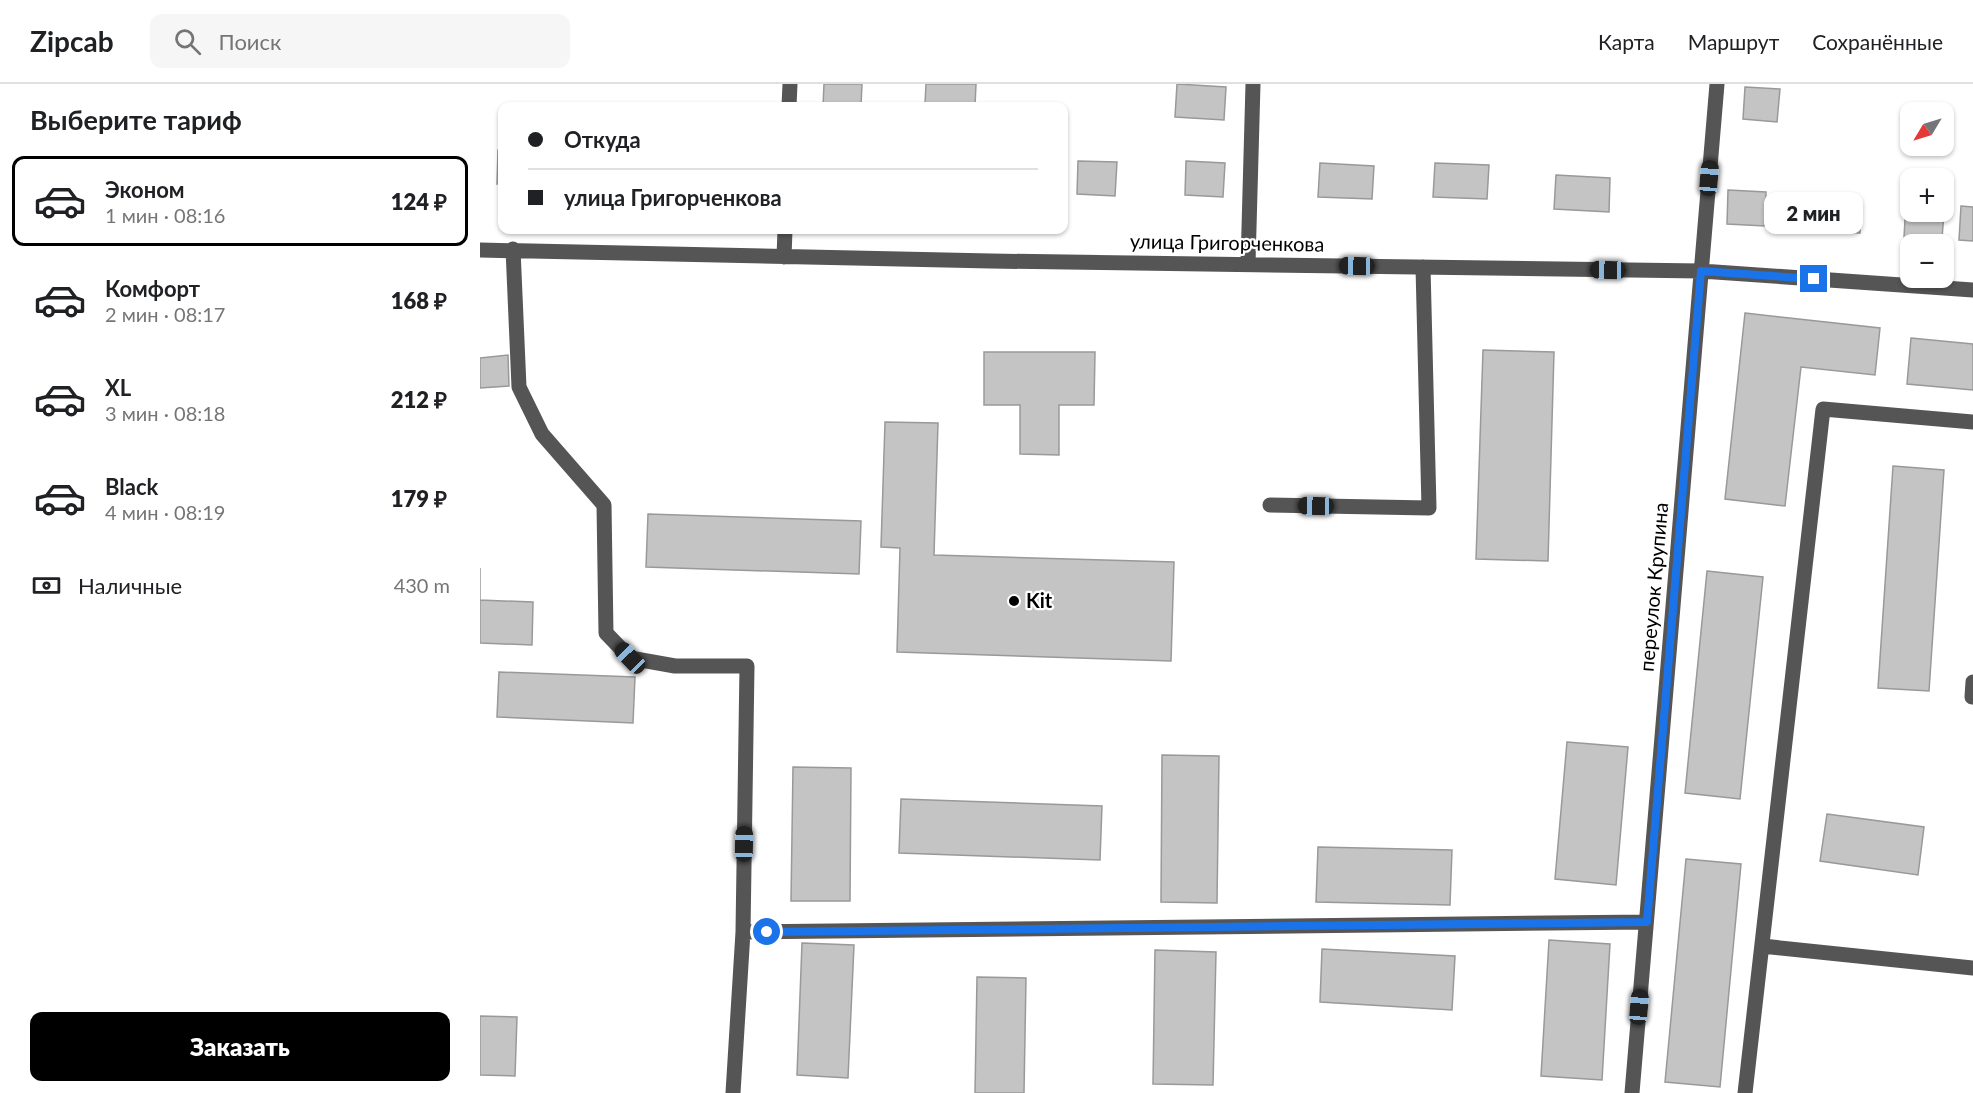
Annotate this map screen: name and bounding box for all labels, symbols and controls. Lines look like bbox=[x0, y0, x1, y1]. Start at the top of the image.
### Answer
search box bbox=[150, 14, 570, 68]
text: Zipcab bbox=[30, 24, 114, 58]
icon: search bbox=[171, 25, 204, 58]
text: Поиск bbox=[219, 28, 281, 55]
text: Карта bbox=[1598, 29, 1655, 54]
text: Маршрут bbox=[1688, 29, 1779, 54]
text: Сохранённые bbox=[1812, 29, 1943, 54]
north arrow bbox=[1900, 102, 1954, 156]
map controls bbox=[1900, 102, 1954, 288]
text: Выберите тариф bbox=[30, 103, 242, 136]
text: Откуда bbox=[564, 126, 641, 153]
car bbox=[1698, 159, 1720, 197]
button: + bbox=[1900, 168, 1954, 222]
icon: car bbox=[33, 174, 87, 228]
text: Эконом bbox=[105, 176, 185, 203]
text: улица Григорченкова bbox=[564, 184, 782, 211]
text: 124 ₽ bbox=[391, 188, 447, 215]
callout: 2 мин bbox=[1764, 192, 1864, 234]
text: 2 мин bbox=[1786, 201, 1841, 225]
text: 1 мин · 08:16 bbox=[105, 203, 225, 227]
street label: улица Григорченкова bbox=[1130, 228, 1324, 256]
button: − bbox=[1900, 234, 1954, 288]
car bbox=[1339, 257, 1375, 275]
car bbox=[1590, 261, 1626, 279]
route end bbox=[1800, 265, 1827, 292]
icon: car bbox=[33, 273, 87, 327]
text: Комфорт bbox=[105, 275, 200, 302]
text: 168 ₽ bbox=[391, 287, 447, 314]
text: 2 мин · 08:17 bbox=[105, 302, 225, 326]
icon: car bbox=[33, 372, 87, 426]
text: XL bbox=[105, 374, 131, 401]
text: 212 ₽ bbox=[391, 386, 447, 413]
text: 3 мин · 08:18 bbox=[105, 401, 225, 425]
icon: car bbox=[33, 471, 87, 525]
text: Black bbox=[105, 473, 158, 500]
text: 179 ₽ bbox=[391, 485, 447, 512]
car bbox=[1298, 497, 1334, 515]
text: 4 мин · 08:19 bbox=[105, 500, 225, 524]
street label: переулок Крупина bbox=[1634, 501, 1672, 672]
icon: cash bbox=[30, 569, 63, 602]
text: Наличные bbox=[78, 572, 182, 599]
text: 430 m bbox=[394, 573, 450, 597]
place label: Kit bbox=[1026, 588, 1053, 612]
marker: Kit bbox=[1007, 594, 1021, 608]
car bbox=[611, 639, 649, 677]
car bbox=[735, 826, 753, 862]
route start bbox=[753, 918, 780, 945]
car bbox=[1628, 988, 1650, 1026]
button: Заказать bbox=[30, 1012, 450, 1081]

